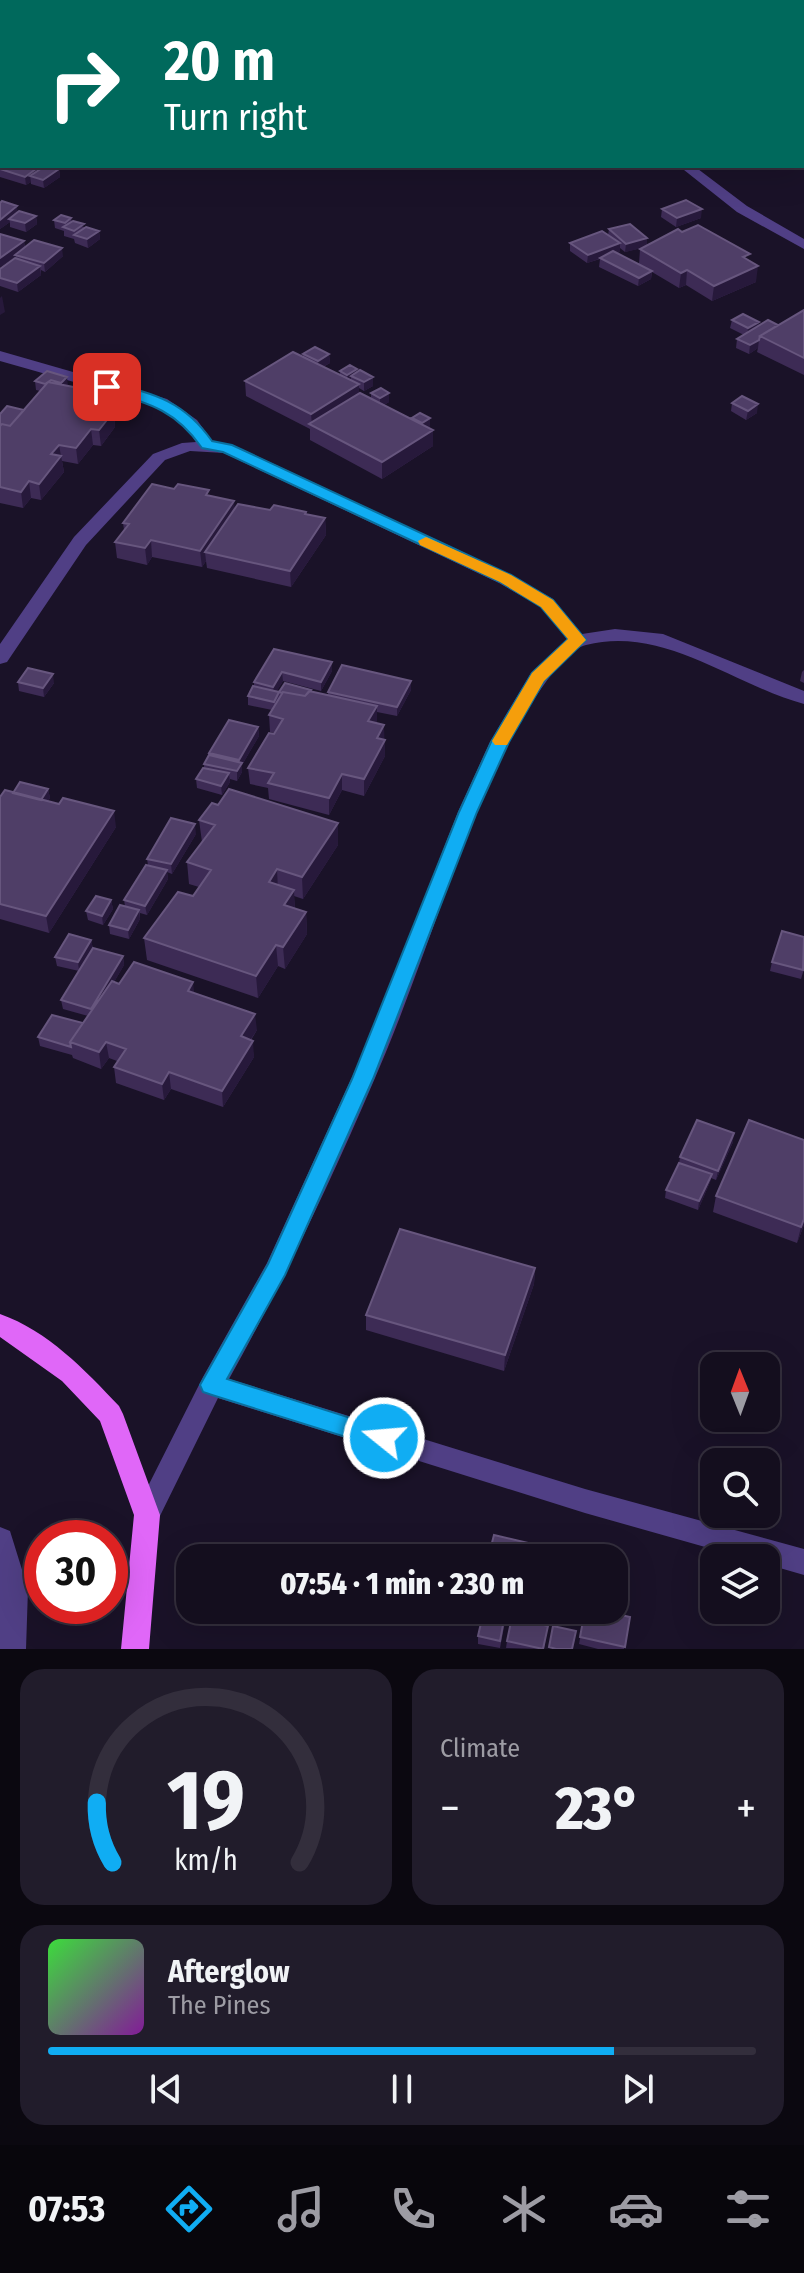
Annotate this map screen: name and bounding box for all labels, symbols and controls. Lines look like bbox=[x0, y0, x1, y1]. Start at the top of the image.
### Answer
text: 20 m bbox=[164, 28, 275, 95]
icon: right bbox=[32, 32, 136, 136]
text: Turn right bbox=[164, 96, 307, 140]
pin bbox=[73, 353, 141, 421]
icon: arrive bbox=[85, 365, 129, 409]
north arrow bbox=[700, 1352, 780, 1432]
map controls bbox=[700, 1352, 780, 1624]
position arrow bbox=[342, 1396, 426, 1480]
button: search bbox=[700, 1448, 780, 1528]
speed limit sign: 30 bbox=[24, 1520, 128, 1624]
button: layers bbox=[700, 1544, 780, 1624]
text: 07:54 · 1 min · 230 m bbox=[280, 1566, 524, 1602]
text: Climate bbox=[440, 1733, 520, 1764]
text: 19 bbox=[167, 1751, 245, 1851]
text: 23° bbox=[555, 1773, 640, 1845]
text: − bbox=[440, 1782, 460, 1835]
text: + bbox=[736, 1782, 756, 1835]
text: km/h bbox=[174, 1843, 238, 1878]
text: Afterglow bbox=[168, 1954, 290, 1990]
text: The Pines bbox=[168, 1990, 271, 2021]
icon: previous bbox=[144, 2067, 188, 2111]
icon: pause bbox=[380, 2067, 424, 2111]
icon: next bbox=[616, 2067, 660, 2111]
icon: directions bbox=[161, 2181, 217, 2237]
icon: music bbox=[273, 2181, 329, 2237]
icon: phone bbox=[385, 2181, 441, 2237]
icon: climate bbox=[496, 2181, 552, 2237]
icon: car bbox=[608, 2181, 664, 2237]
icon: filters bbox=[720, 2181, 776, 2237]
text: 07:53 bbox=[28, 2187, 105, 2231]

